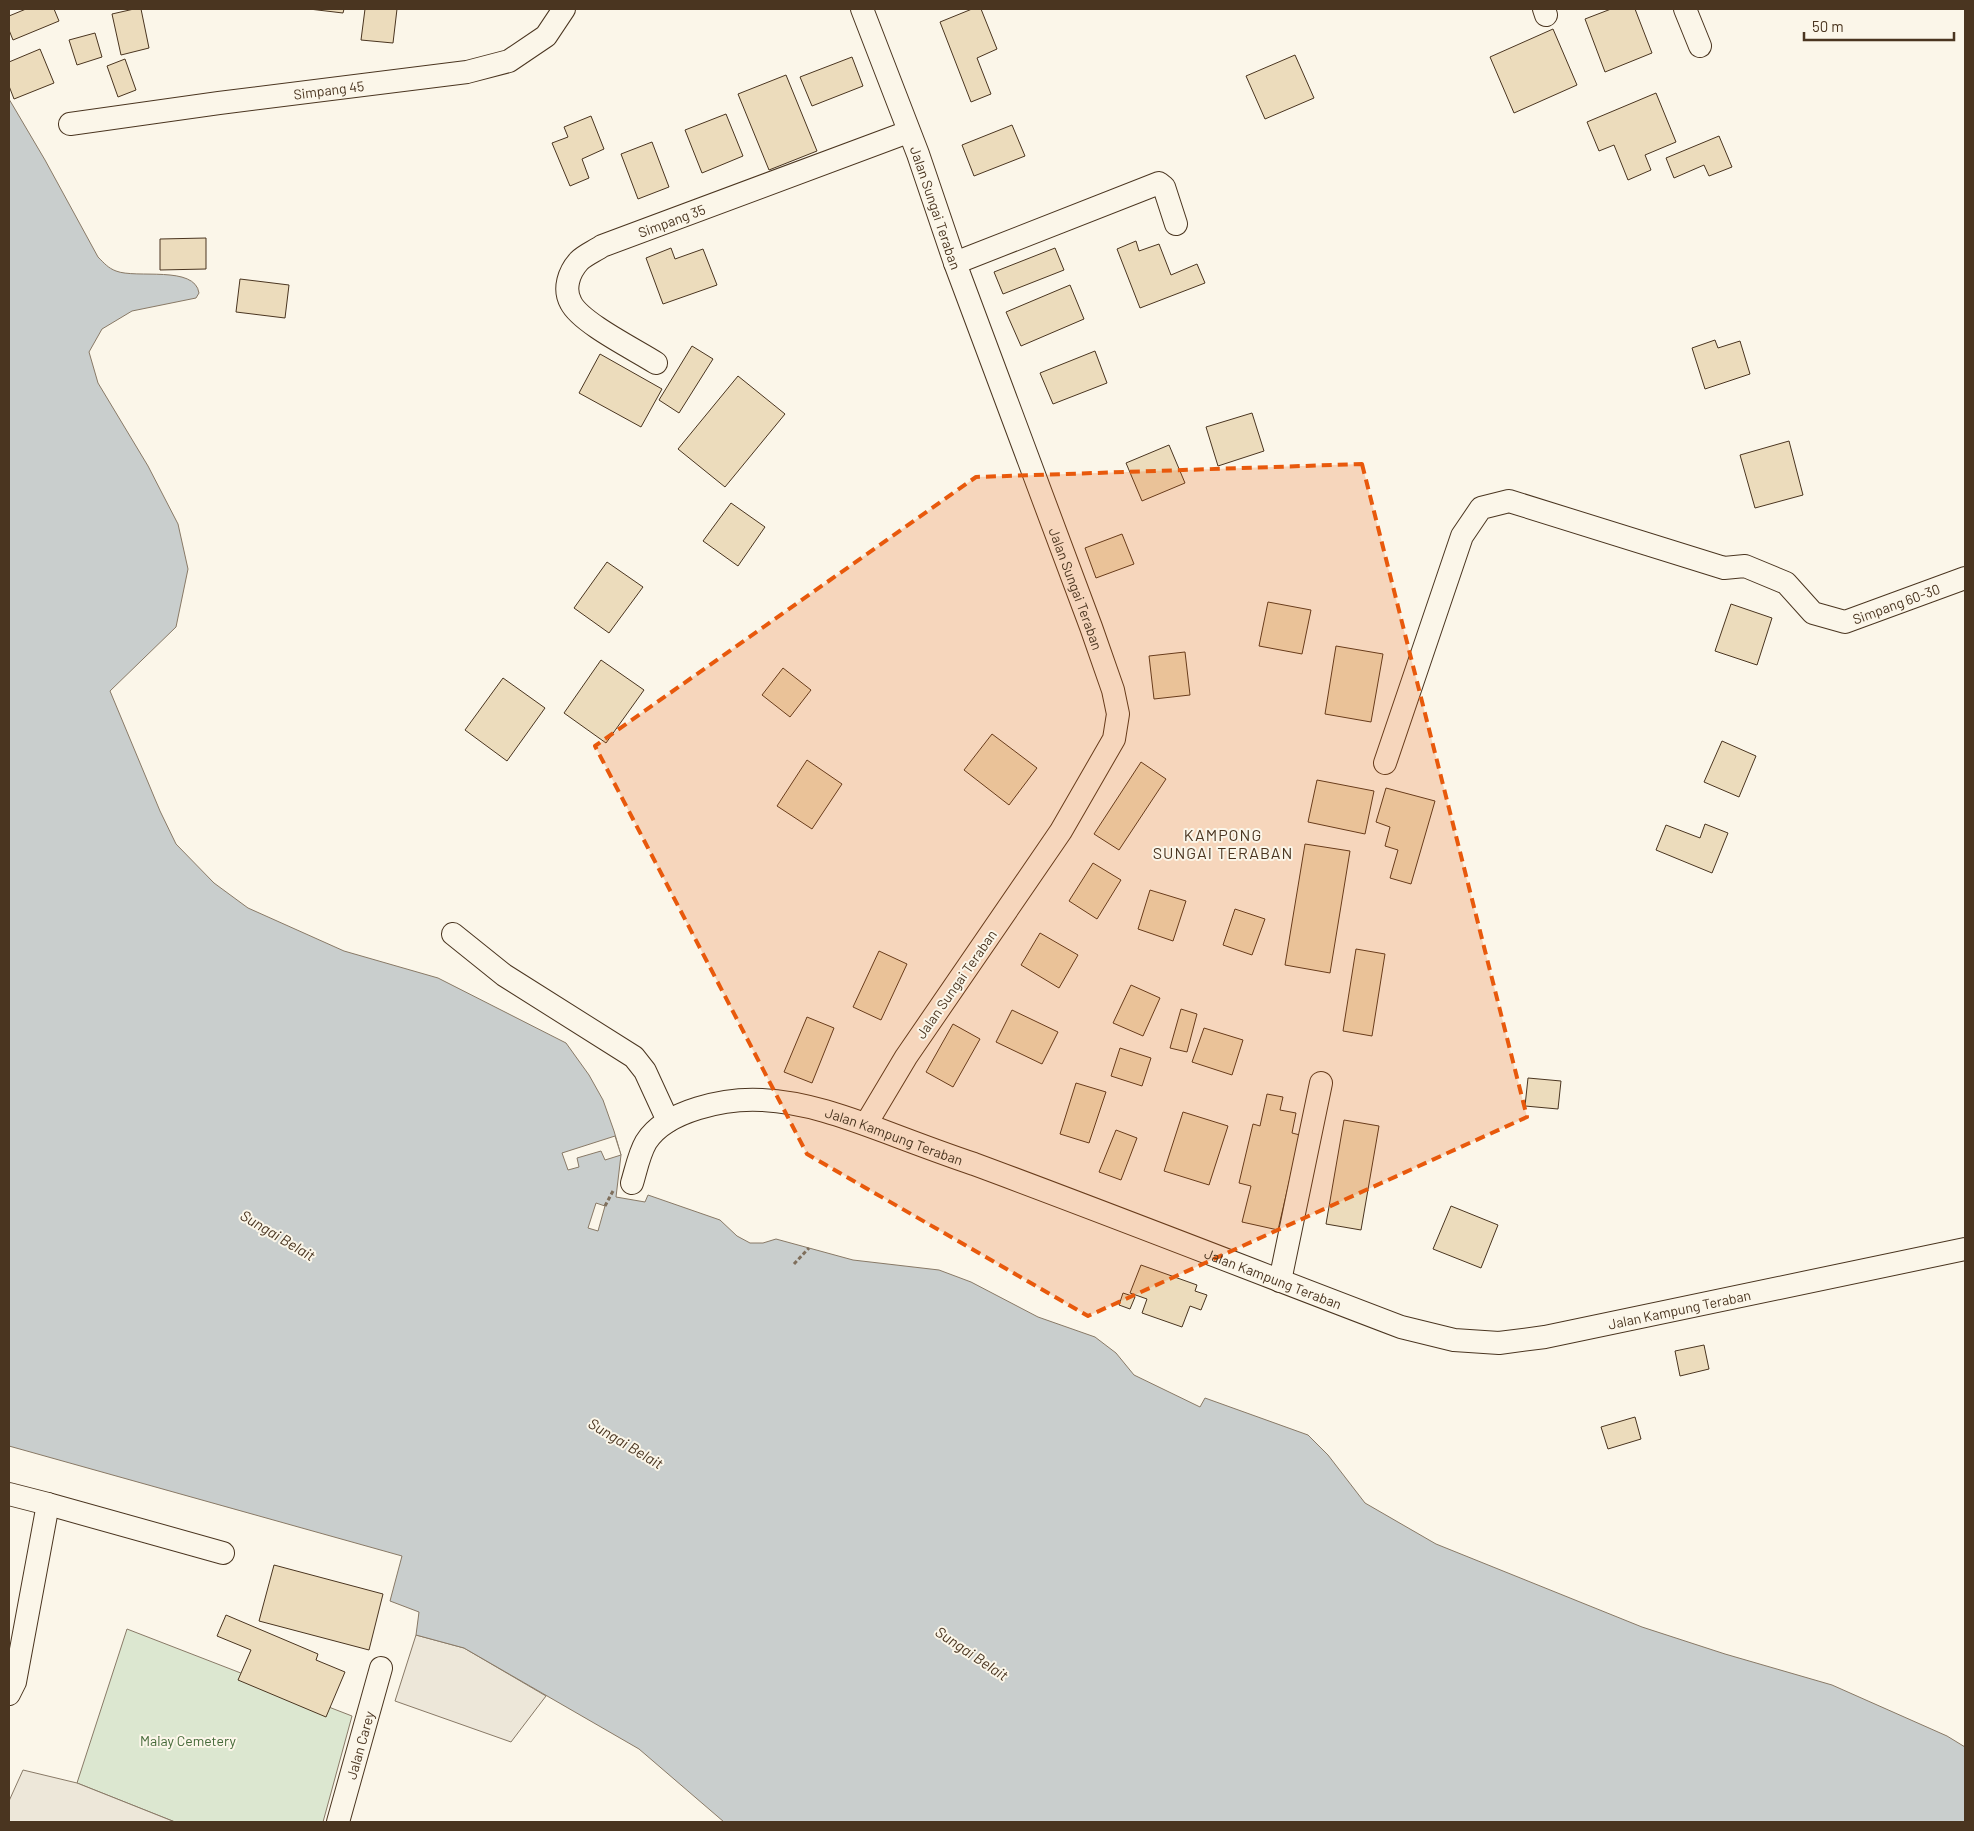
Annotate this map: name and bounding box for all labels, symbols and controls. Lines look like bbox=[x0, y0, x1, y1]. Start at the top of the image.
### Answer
scale bar bbox=[1804, 10, 1954, 42]
text: 50 m bbox=[1812, 17, 1844, 35]
street label: Simpang 45 bbox=[292, 76, 365, 102]
street label: Jalan Sungai Teraban bbox=[907, 143, 965, 272]
street label: Simpang 35 bbox=[635, 200, 707, 240]
street label: Jalan Sungai Teraban bbox=[1046, 525, 1107, 652]
street label: Simpang 60-30 bbox=[1850, 580, 1942, 627]
district label: KAMPONG SUNGAI TERABAN bbox=[1153, 825, 1293, 862]
street label: Jalan Sungai Teraban bbox=[912, 926, 1000, 1042]
street label: Jalan Kampung Teraban bbox=[823, 1103, 965, 1168]
water label: Sungai Belait bbox=[238, 1206, 319, 1265]
street label: Jalan Kampung Teraban bbox=[1202, 1244, 1344, 1312]
street label: Jalan Kampung Teraban bbox=[1606, 1286, 1752, 1332]
water label: Sungai Belait bbox=[586, 1414, 667, 1473]
water label: Sungai Belait bbox=[932, 1622, 1012, 1684]
street label: Jalan Carey bbox=[342, 1708, 377, 1781]
park label: Malay Cemetery bbox=[140, 1732, 236, 1749]

